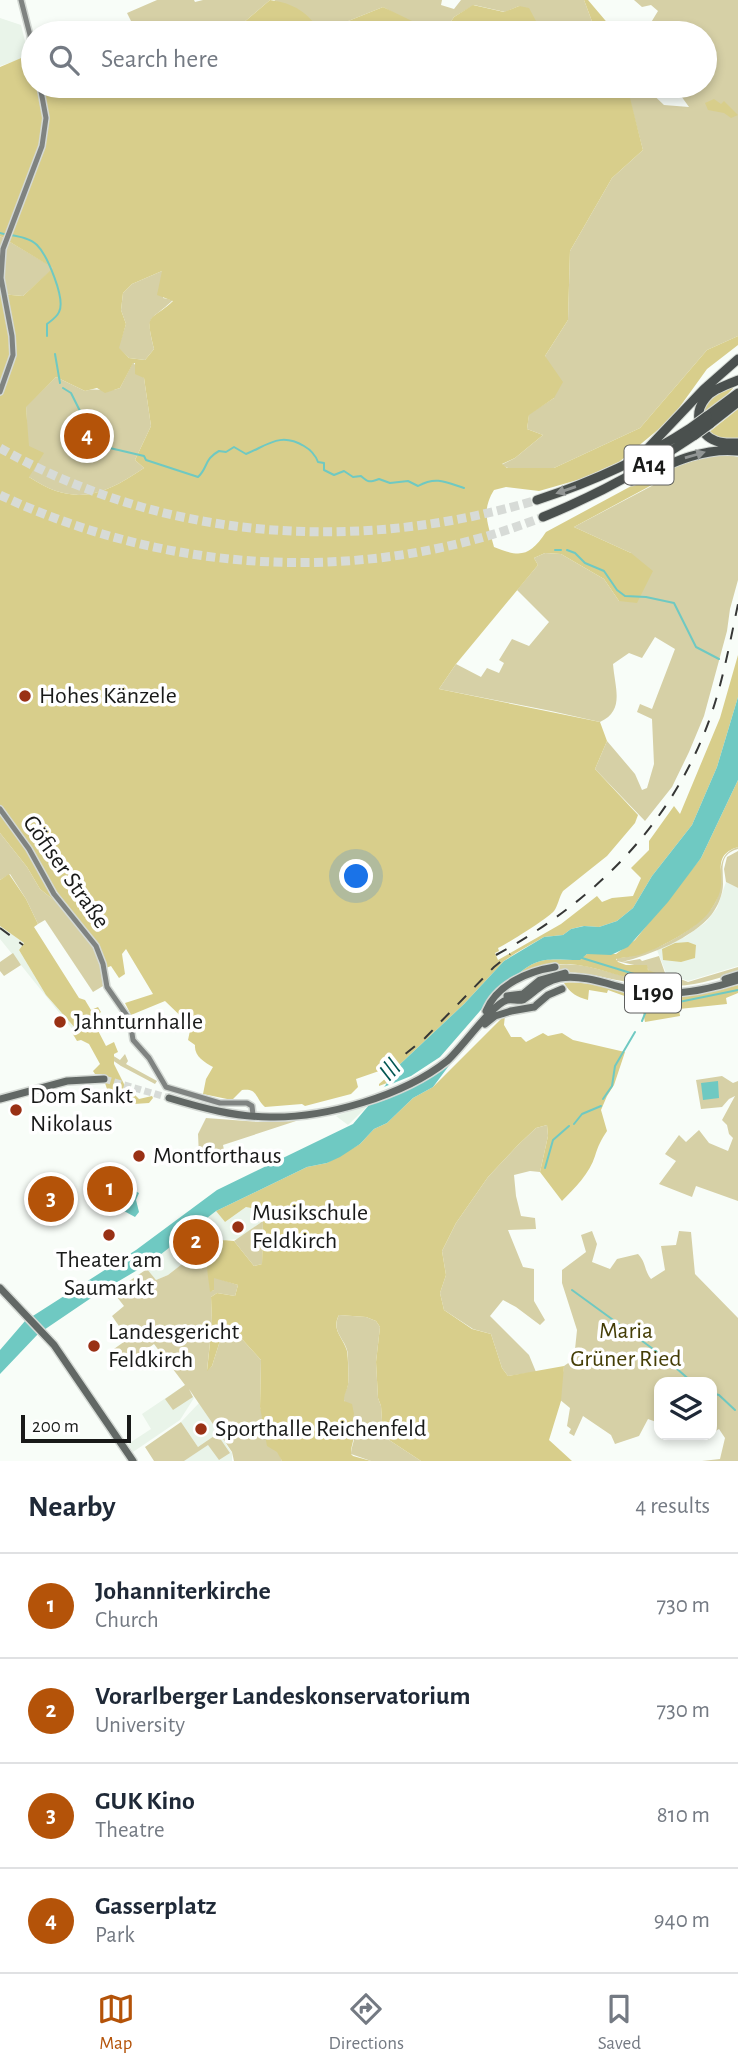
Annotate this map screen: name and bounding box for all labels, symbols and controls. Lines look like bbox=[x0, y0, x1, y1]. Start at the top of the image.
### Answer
search box bbox=[21, 21, 717, 98]
icon: search bbox=[45, 41, 83, 79]
text: Search here bbox=[101, 46, 219, 72]
pin: 4 bbox=[64, 410, 110, 462]
road number: A14 bbox=[624, 446, 674, 485]
one-way arrow bbox=[685, 449, 706, 459]
one-way arrow bbox=[555, 485, 576, 496]
place label: Hohes Känzele bbox=[39, 684, 177, 708]
marker: Hohes Känzele bbox=[17, 688, 33, 704]
street label: Göfiser Straße bbox=[18, 811, 114, 933]
your location bbox=[339, 859, 373, 893]
road number: L190 bbox=[625, 974, 681, 1012]
place label: Jahnturnhalle bbox=[74, 1010, 203, 1034]
marker: Jahnturnhalle bbox=[52, 1014, 68, 1030]
water label: Ill bbox=[374, 1054, 406, 1086]
place label: Dom Sankt Nikolaus bbox=[30, 1084, 133, 1136]
marker: Dom Sankt Nikolaus bbox=[8, 1102, 24, 1118]
place label: Montforthaus bbox=[153, 1144, 282, 1168]
marker: Montforthaus bbox=[131, 1148, 147, 1164]
pin: 1 bbox=[87, 1163, 133, 1215]
pin: 3 bbox=[28, 1173, 74, 1225]
place label: Musikschule Feldkirch bbox=[252, 1201, 368, 1253]
pin: 2 bbox=[173, 1216, 219, 1268]
marker: Musikschule Feldkirch bbox=[230, 1219, 246, 1235]
marker: Theater am Saumarkt bbox=[101, 1227, 117, 1243]
place label: Theater am Saumarkt bbox=[56, 1248, 162, 1300]
park label: Maria Grüner Ried bbox=[570, 1319, 682, 1371]
place label: Landesgericht Feldkirch bbox=[108, 1320, 240, 1372]
marker: Landesgericht Feldkirch bbox=[86, 1338, 102, 1354]
map controls bbox=[654, 1377, 717, 1440]
button: layers bbox=[654, 1377, 717, 1440]
scale bar bbox=[21, 1412, 131, 1444]
text: 200 m bbox=[32, 1417, 79, 1436]
place label: Sporthalle Reichenfeld bbox=[215, 1417, 426, 1441]
marker: Sporthalle Reichenfeld bbox=[193, 1421, 209, 1437]
text: Nearby bbox=[28, 1492, 116, 1522]
text: 4 results bbox=[635, 1495, 710, 1518]
text: Johanniterkirche bbox=[95, 1578, 271, 1604]
text: 1 bbox=[47, 1594, 55, 1617]
text: 730 m bbox=[657, 1594, 710, 1617]
text: Church bbox=[95, 1609, 159, 1632]
text: Vorarlberger Landeskonservatorium bbox=[95, 1683, 470, 1709]
text: 2 bbox=[46, 1699, 56, 1722]
text: 730 m bbox=[657, 1699, 710, 1722]
text: University bbox=[95, 1714, 185, 1737]
text: GUK Kino bbox=[95, 1788, 195, 1814]
text: 3 bbox=[46, 1804, 56, 1827]
text: 810 m bbox=[657, 1804, 710, 1827]
text: Theatre bbox=[95, 1819, 165, 1842]
text: Gasserplatz bbox=[95, 1893, 217, 1919]
text: 4 bbox=[45, 1909, 57, 1932]
text: 940 m bbox=[654, 1909, 710, 1932]
text: Park bbox=[95, 1924, 135, 1947]
tab: Map bbox=[97, 1990, 135, 2055]
tab: Directions bbox=[328, 1990, 404, 2055]
tab: Saved bbox=[598, 1990, 641, 2055]

